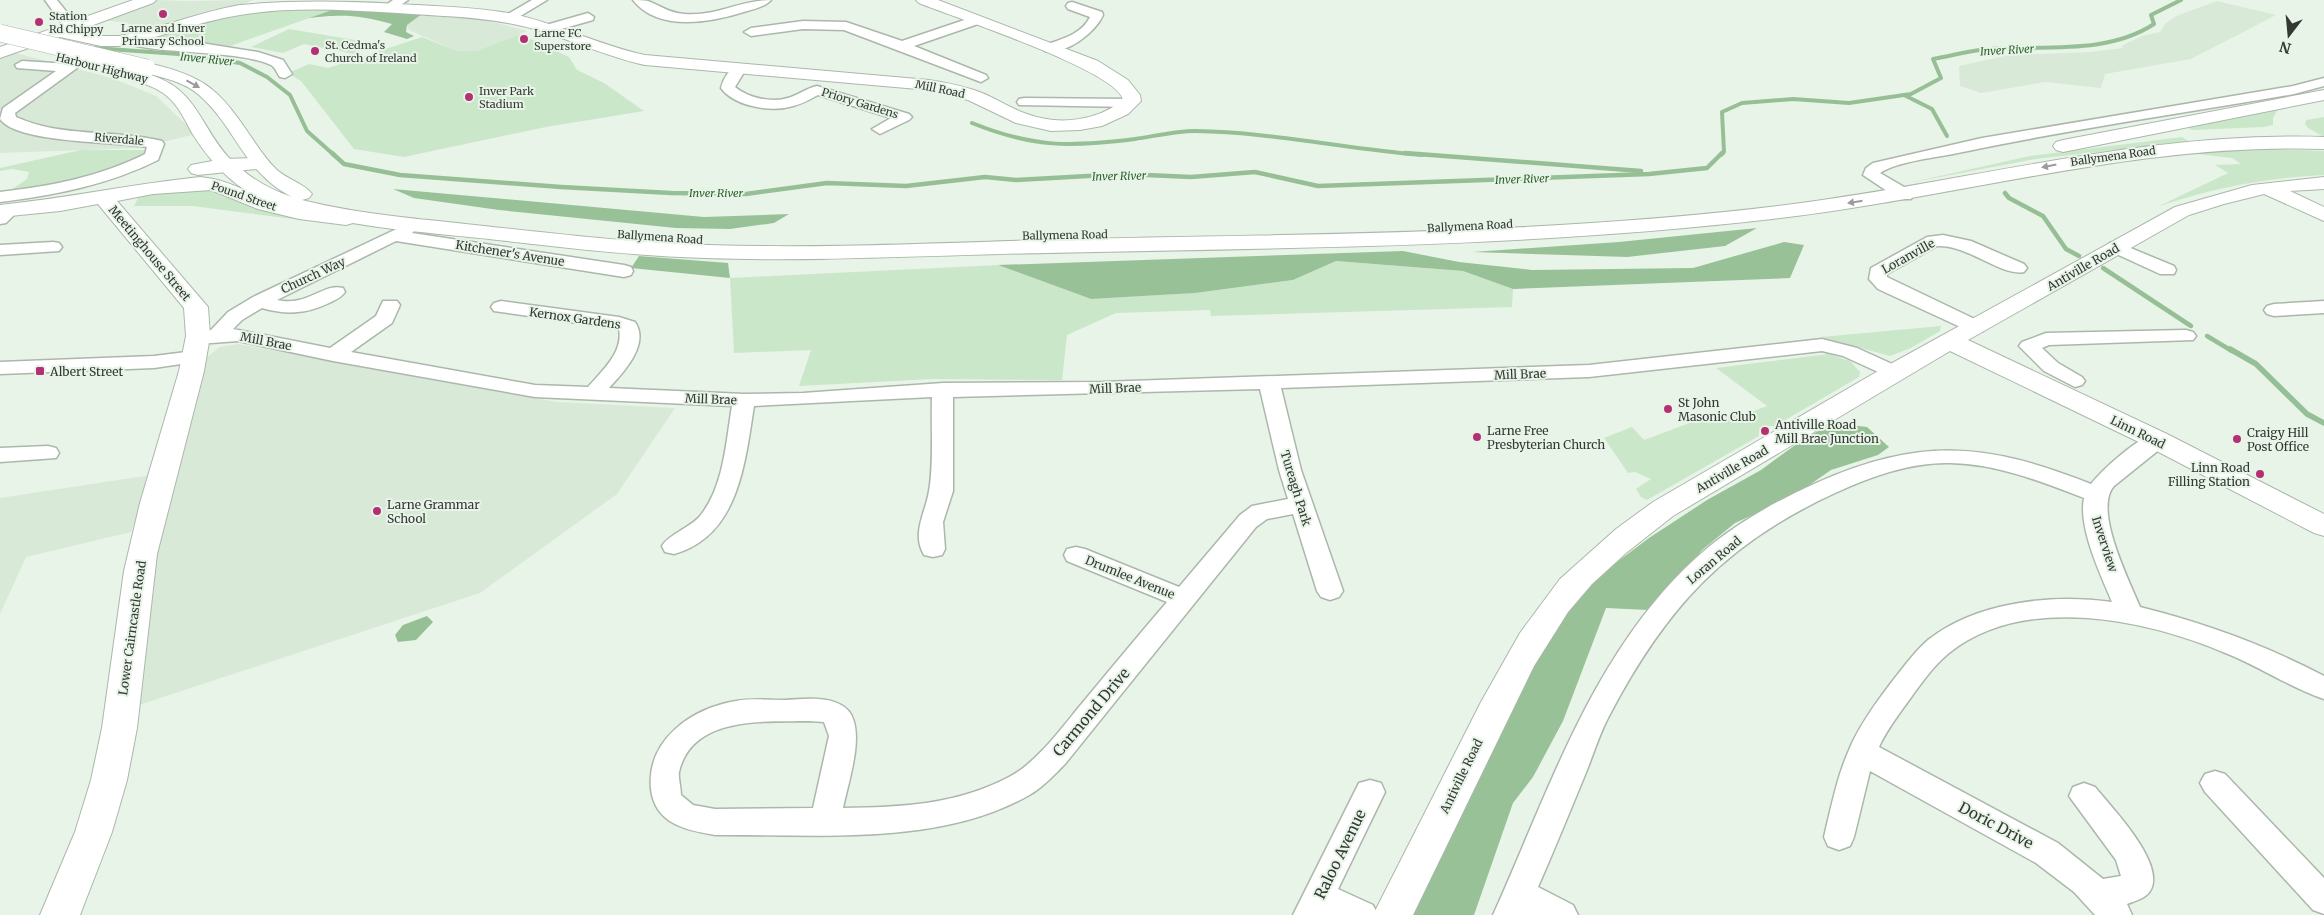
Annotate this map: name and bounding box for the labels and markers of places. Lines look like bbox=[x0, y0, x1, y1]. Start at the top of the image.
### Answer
marker: Larne and Inver Primary School bbox=[157, 8, 169, 20]
place label: Station Rd Chippy bbox=[49, 9, 104, 36]
marker: Station Rd Chippy bbox=[33, 16, 45, 28]
place label: Larne and Inver Primary School bbox=[121, 21, 205, 48]
place label: Larne FC Superstore bbox=[534, 26, 591, 53]
marker: Larne FC Superstore bbox=[518, 33, 530, 45]
place label: St. Cedma's Church of Ireland bbox=[325, 38, 417, 65]
marker: St. Cedma's Church of Ireland bbox=[309, 45, 321, 57]
place label: Inver Park Stadium bbox=[479, 84, 534, 111]
marker: Inver Park Stadium bbox=[463, 91, 475, 103]
place label: Albert Street bbox=[49, 364, 124, 379]
marker: Albert Street bbox=[34, 365, 46, 377]
place label: St John Masonic Club bbox=[1678, 395, 1756, 424]
marker: St John Masonic Club bbox=[1662, 403, 1674, 415]
place label: Antiville Road Mill Brae Junction bbox=[1774, 417, 1879, 446]
place label: Larne Free Presbyterian Church bbox=[1487, 423, 1605, 452]
marker: Antiville Road Mill Brae Junction bbox=[1759, 425, 1771, 437]
place label: Craigy Hill Post Office bbox=[2247, 425, 2309, 454]
marker: Larne Free Presbyterian Church bbox=[1471, 431, 1483, 443]
marker: Craigy Hill Post Office bbox=[2231, 433, 2243, 445]
place label: Linn Road Filling Station bbox=[2168, 460, 2250, 489]
marker: Linn Road Filling Station bbox=[2254, 468, 2266, 480]
place label: Larne Grammar School bbox=[387, 497, 480, 526]
marker: Larne Grammar School bbox=[371, 505, 383, 517]

